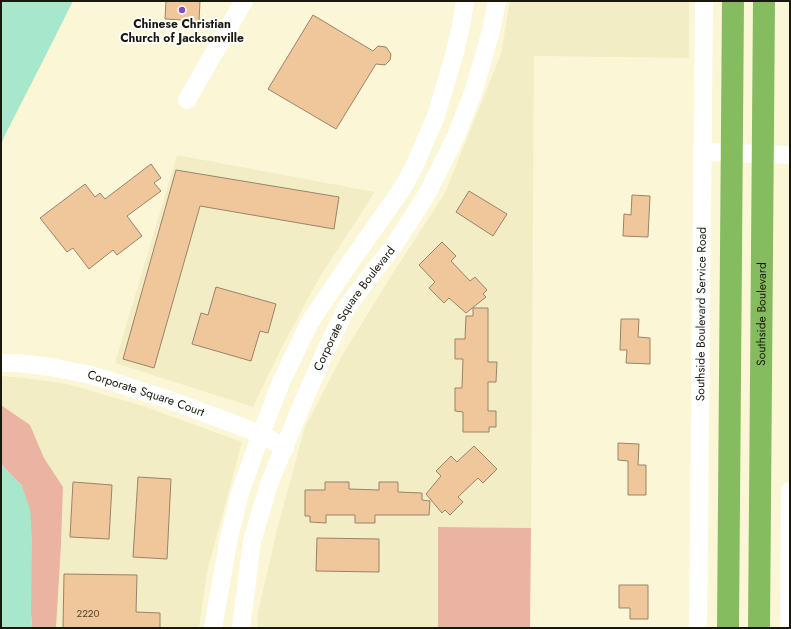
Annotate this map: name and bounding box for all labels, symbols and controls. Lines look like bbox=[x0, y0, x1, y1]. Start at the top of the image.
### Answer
marker: Chinese Christian Church of Jacksonville bbox=[177, 5, 187, 15]
place label: Chinese Christian Church of Jacksonville bbox=[120, 15, 244, 47]
street label: Southside Boulevard Service Road bbox=[691, 227, 711, 401]
street label: Corporate Square Boulevard bbox=[309, 242, 399, 374]
street label: Southside Boulevard bbox=[752, 262, 771, 366]
street label: Corporate Square Court bbox=[85, 365, 207, 421]
house number: 2220 bbox=[76, 606, 100, 621]

